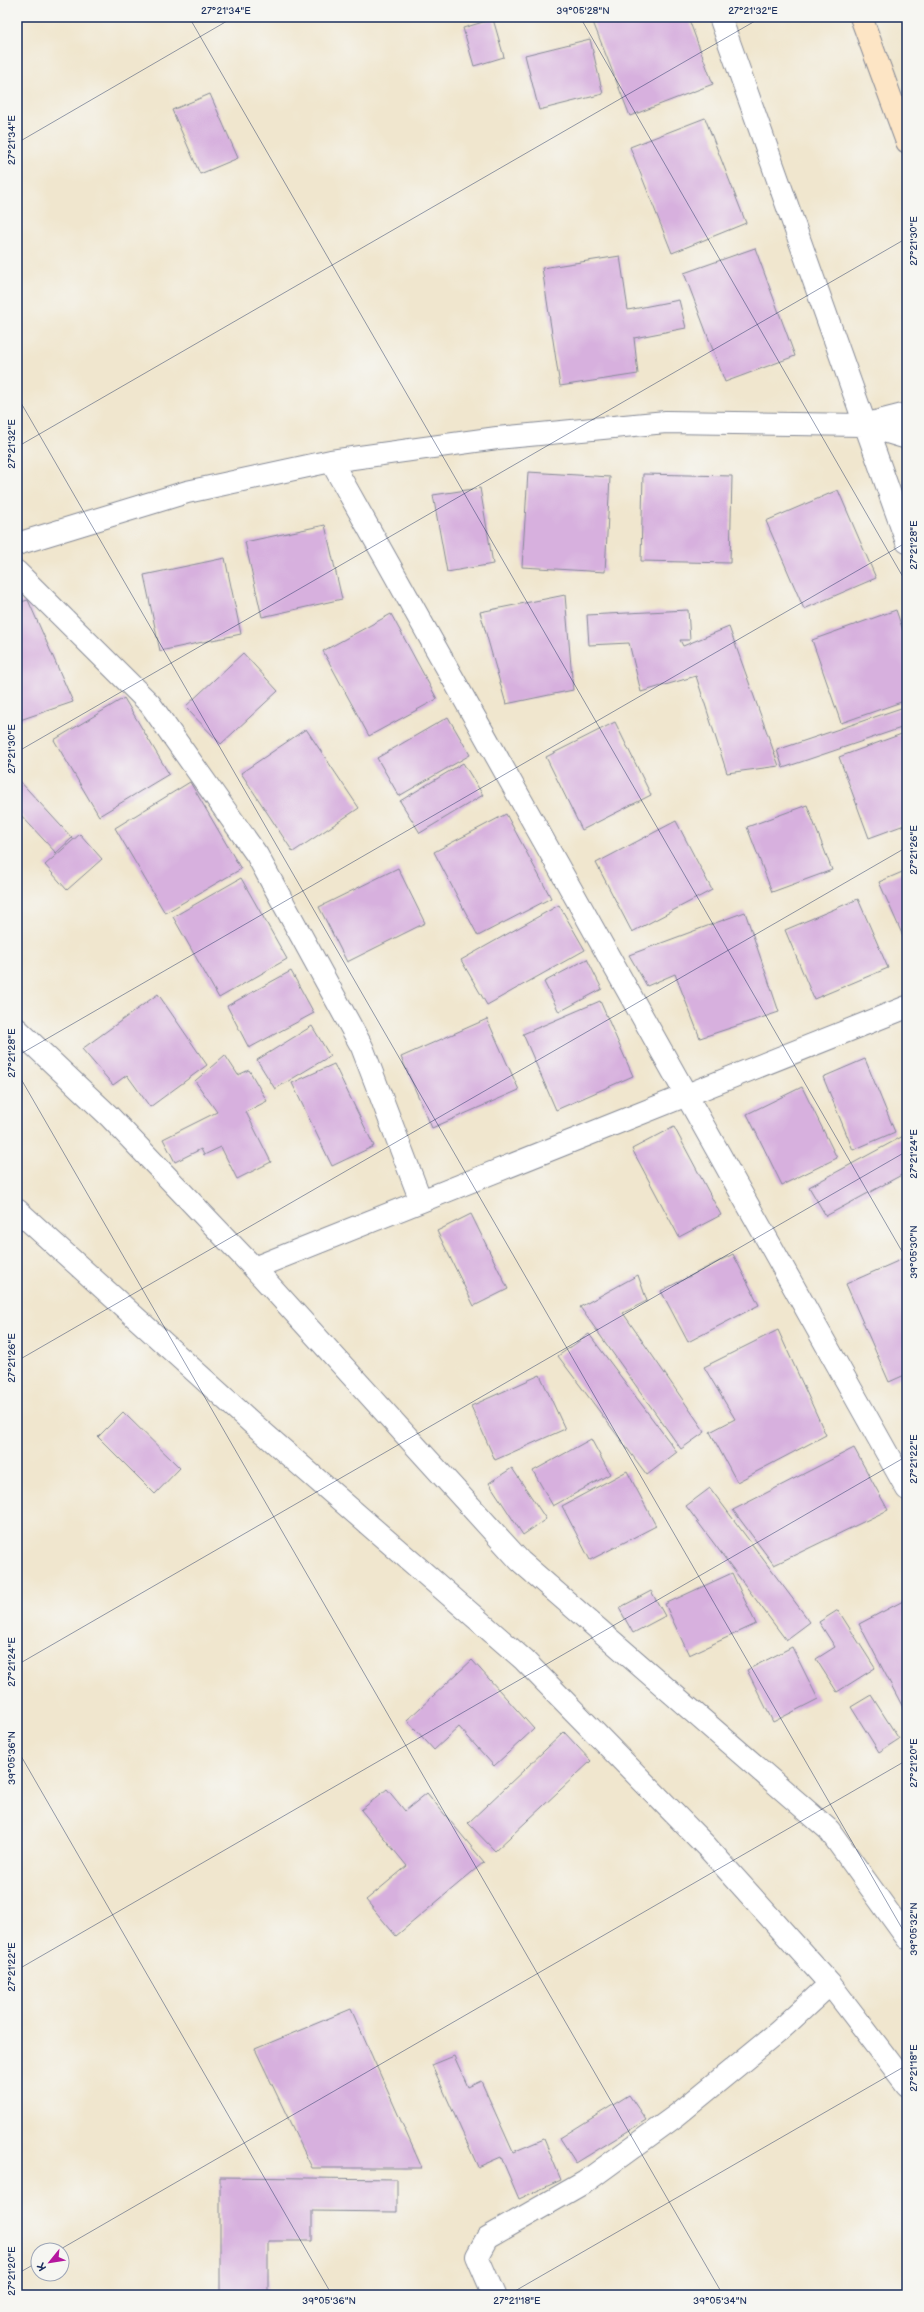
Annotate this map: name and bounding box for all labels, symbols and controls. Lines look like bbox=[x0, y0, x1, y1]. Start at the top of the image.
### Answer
text: 27°21'34"E bbox=[201, 5, 251, 17]
text: 39°05'28"N bbox=[556, 5, 610, 17]
text: 27°21'32"E bbox=[728, 5, 778, 17]
text: 27°21'34"E bbox=[6, 115, 18, 165]
text: 27°21'30"E bbox=[908, 216, 920, 266]
text: 27°21'32"E bbox=[6, 419, 18, 469]
text: 27°21'28"E bbox=[908, 520, 920, 570]
text: 27°21'30"E bbox=[6, 724, 18, 774]
text: 27°21'26"E bbox=[908, 825, 920, 875]
text: 27°21'28"E bbox=[6, 1028, 18, 1078]
text: 27°21'24"E bbox=[908, 1129, 920, 1179]
text: 39°05'30"N bbox=[908, 1225, 920, 1279]
text: 27°21'26"E bbox=[6, 1333, 18, 1383]
text: 27°21'22"E bbox=[908, 1434, 920, 1484]
text: 27°21'24"E bbox=[6, 1637, 18, 1687]
text: 39°05'36"N bbox=[6, 1731, 18, 1785]
text: 27°21'20"E bbox=[908, 1738, 920, 1788]
text: 39°05'32"N bbox=[908, 1902, 920, 1956]
text: 27°21'22"E bbox=[6, 1942, 18, 1992]
text: 27°21'18"E bbox=[908, 2044, 920, 2092]
north arrow bbox=[30, 2242, 70, 2282]
text: 27°21'20"E bbox=[6, 2246, 18, 2296]
text: K bbox=[34, 2260, 49, 2273]
text: 39°05'36"N bbox=[302, 2295, 356, 2307]
text: 27°21'18"E bbox=[493, 2295, 541, 2307]
text: 39°05'34"N bbox=[693, 2295, 747, 2307]

